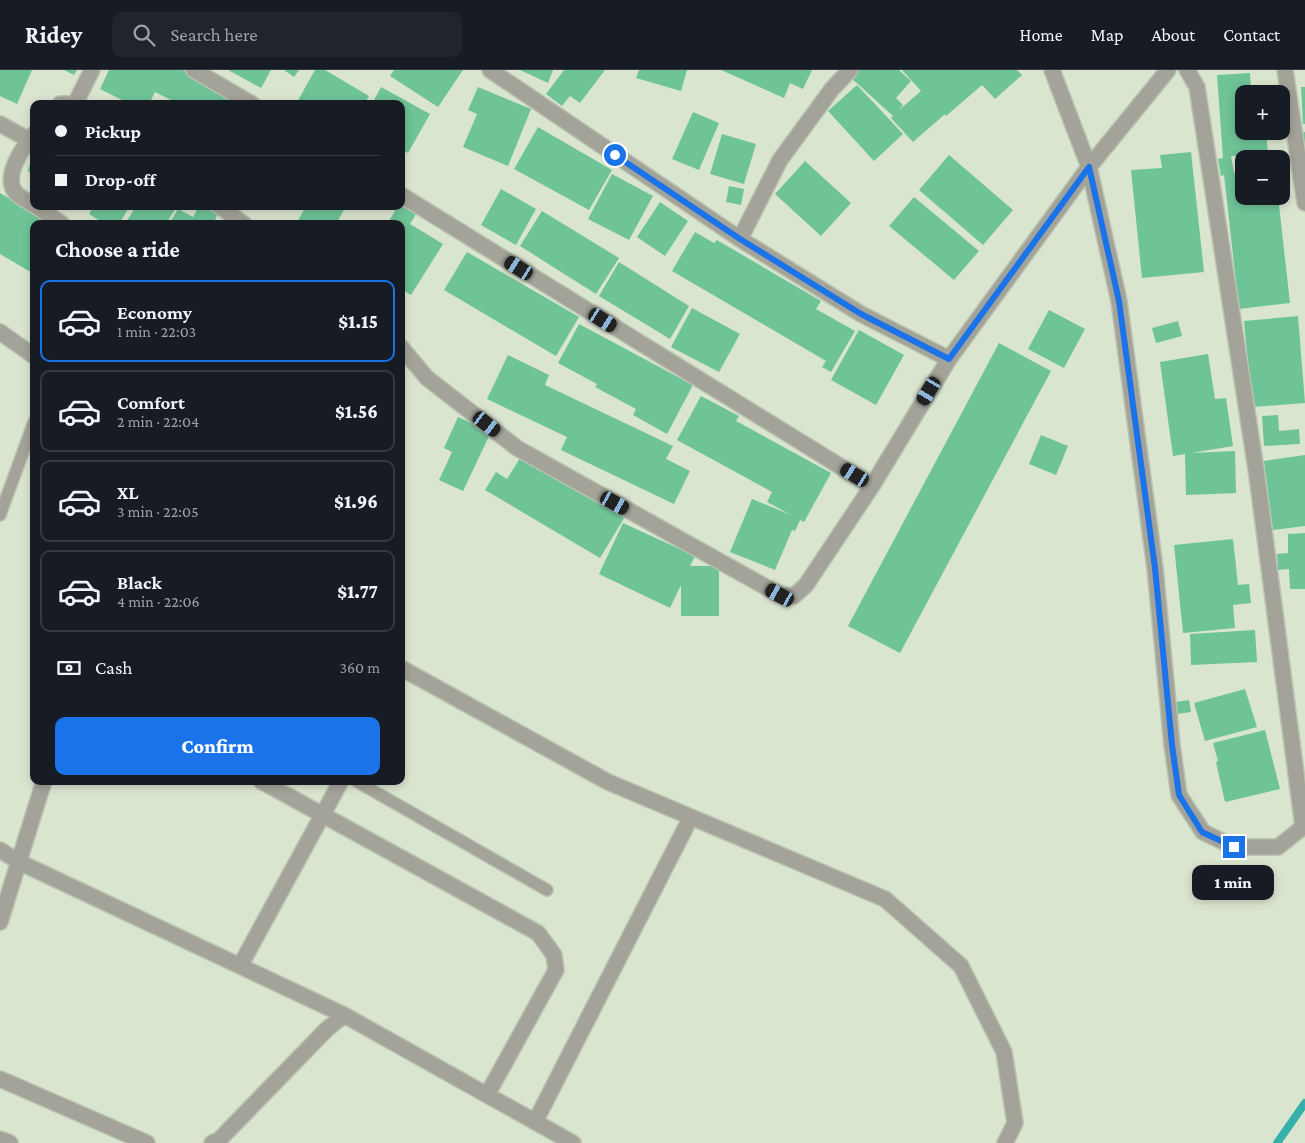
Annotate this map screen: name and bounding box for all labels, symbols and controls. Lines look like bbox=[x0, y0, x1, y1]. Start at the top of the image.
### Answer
search box bbox=[112, 12, 462, 57]
text: Ridey bbox=[25, 21, 82, 48]
icon: search bbox=[130, 21, 158, 49]
text: Search here bbox=[170, 24, 258, 45]
text: Home bbox=[1020, 25, 1063, 45]
text: Map bbox=[1091, 25, 1123, 45]
text: About bbox=[1151, 25, 1195, 45]
text: Contact bbox=[1223, 25, 1280, 45]
map controls bbox=[1235, 85, 1290, 205]
button: + bbox=[1235, 85, 1290, 140]
text: Pickup bbox=[85, 121, 141, 142]
route start bbox=[604, 144, 626, 166]
button: − bbox=[1235, 150, 1290, 205]
text: Drop-off bbox=[85, 169, 156, 190]
text: Choose a ride bbox=[55, 237, 180, 262]
car bbox=[502, 254, 535, 282]
icon: car bbox=[57, 299, 102, 344]
text: Economy bbox=[117, 302, 192, 323]
car bbox=[586, 306, 619, 334]
text: $1.15 bbox=[338, 311, 378, 332]
text: 1 min · 22:03 bbox=[117, 323, 196, 340]
car bbox=[914, 374, 943, 408]
icon: car bbox=[57, 389, 102, 434]
text: Comfort bbox=[117, 392, 185, 413]
text: $1.56 bbox=[335, 401, 378, 422]
car bbox=[470, 409, 503, 439]
text: 2 min · 22:04 bbox=[117, 413, 199, 430]
car bbox=[838, 461, 871, 489]
icon: car bbox=[57, 479, 102, 524]
text: XL bbox=[117, 482, 139, 503]
car bbox=[598, 489, 631, 517]
text: $1.96 bbox=[334, 491, 378, 512]
text: 3 min · 22:05 bbox=[117, 503, 199, 520]
icon: car bbox=[57, 569, 102, 614]
text: Black bbox=[117, 572, 162, 593]
text: $1.77 bbox=[337, 581, 378, 602]
car bbox=[763, 581, 796, 609]
text: 4 min · 22:06 bbox=[117, 593, 200, 610]
icon: cash bbox=[55, 654, 83, 682]
text: Cash bbox=[95, 657, 133, 678]
text: 360 m bbox=[339, 659, 380, 676]
button: Confirm bbox=[55, 717, 380, 775]
route end bbox=[1223, 836, 1245, 858]
callout: 1 min bbox=[1193, 864, 1275, 900]
text: 1 min bbox=[1214, 874, 1252, 891]

